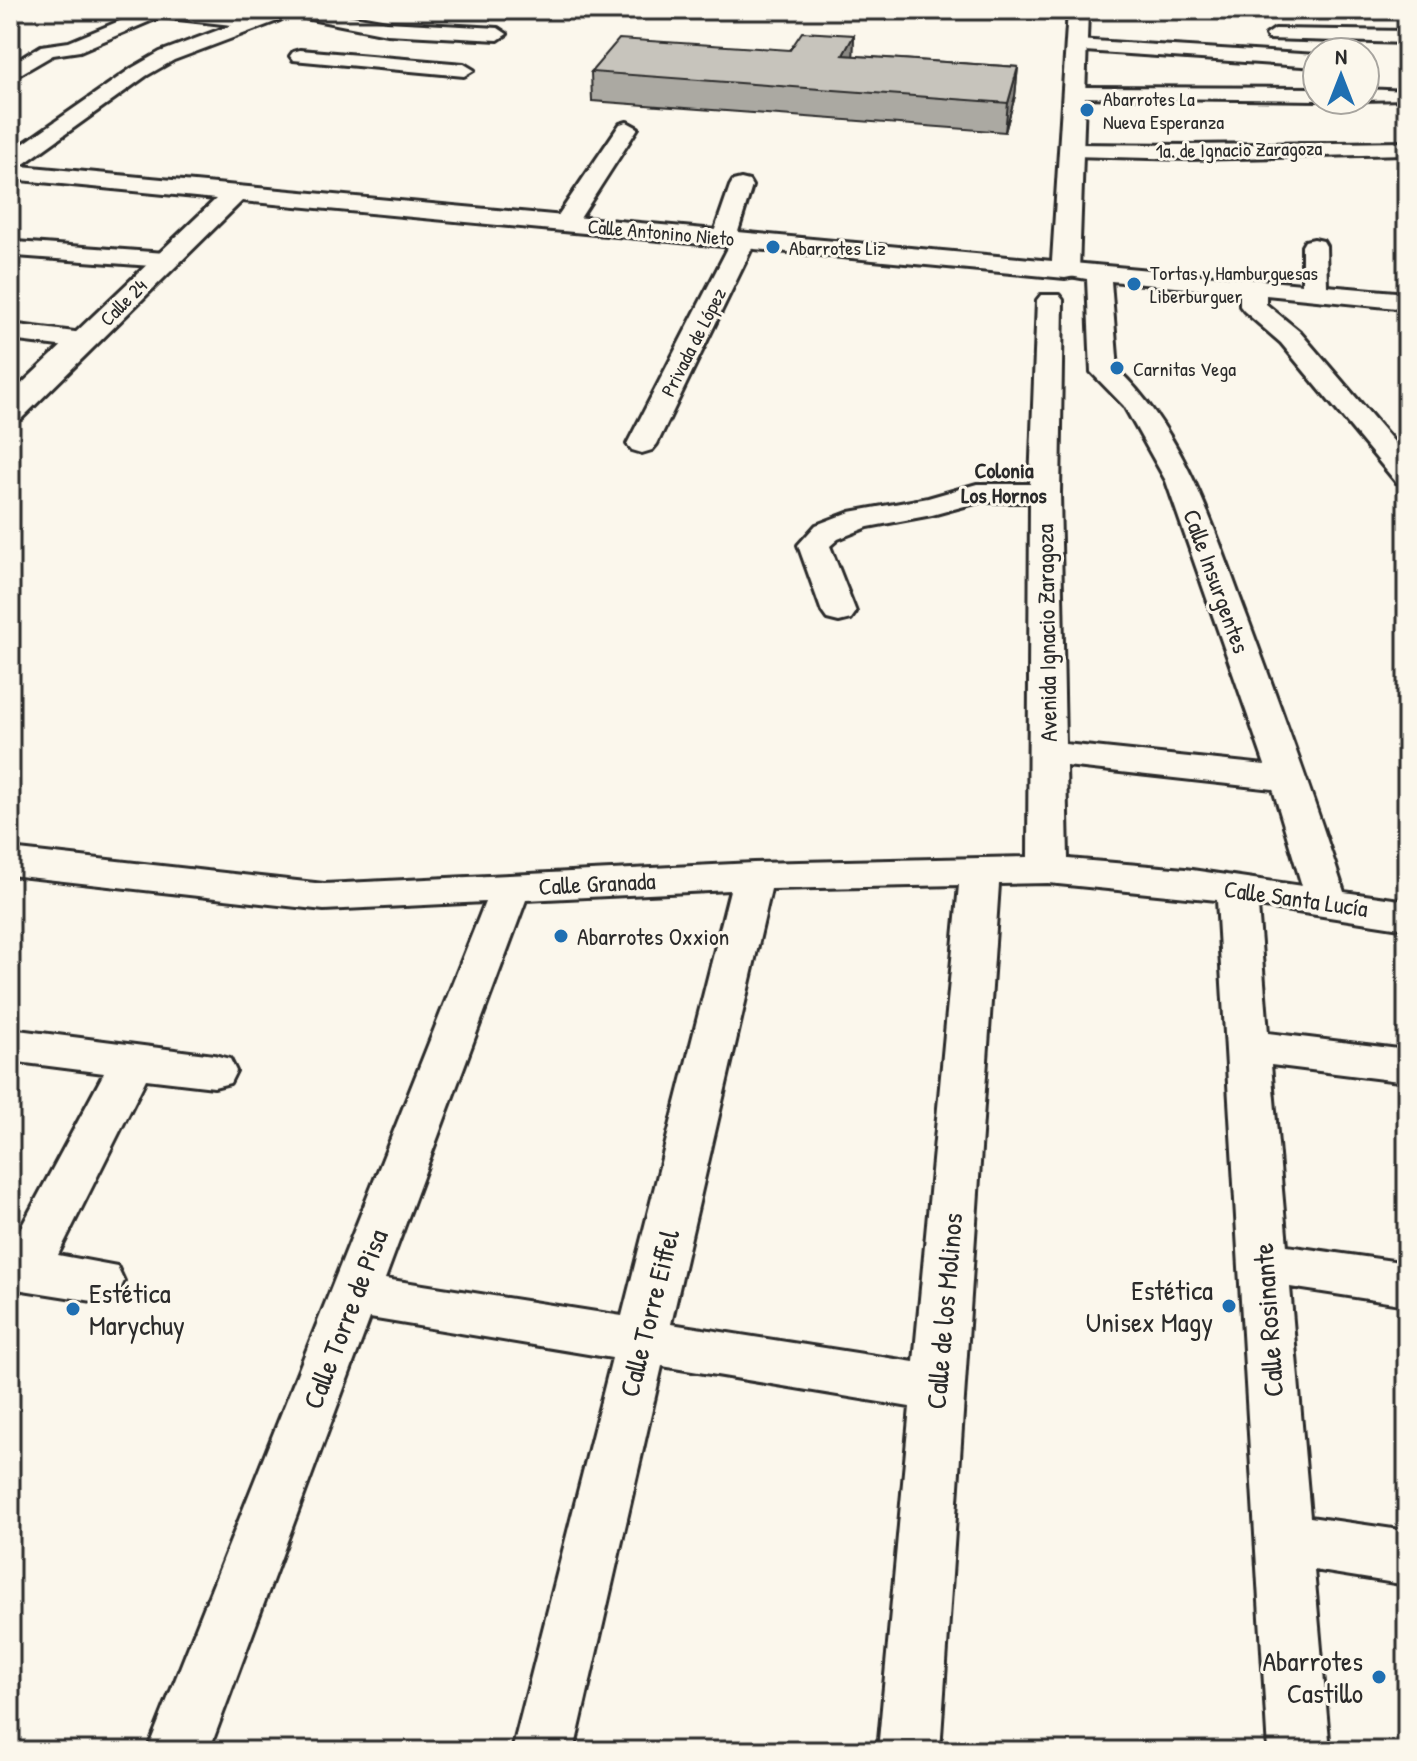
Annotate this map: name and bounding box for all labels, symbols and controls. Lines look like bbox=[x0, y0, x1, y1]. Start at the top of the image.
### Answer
north arrow bbox=[1301, 36, 1381, 116]
text: N bbox=[1335, 41, 1347, 71]
place label: Abarrotes La Nueva Esperanza bbox=[1103, 85, 1224, 135]
marker: Abarrotes La Nueva Esperanza bbox=[1078, 101, 1096, 119]
street label: 1a. de Ignacio Zaragoza bbox=[1155, 134, 1323, 164]
street label: Calle Antonino Nieto bbox=[587, 212, 735, 252]
place label: Abarrotes Liz bbox=[789, 234, 886, 261]
marker: Abarrotes Liz bbox=[764, 238, 782, 256]
place label: Tortas y Hamburguesas Liberburguer bbox=[1150, 259, 1318, 309]
street label: Calle 24 bbox=[93, 272, 153, 332]
marker: Tortas y Hamburguesas Liberburguer bbox=[1125, 275, 1143, 293]
street label: Privada de López bbox=[654, 283, 732, 401]
place label: Carnitas Vega bbox=[1133, 355, 1236, 382]
marker: Carnitas Vega bbox=[1108, 359, 1126, 377]
district label: Colonia Los Hornos bbox=[961, 455, 1047, 510]
street label: Calle Insurgentes bbox=[1176, 505, 1258, 657]
street label: Avenida Ignacio Zaragoza bbox=[1028, 524, 1064, 742]
street label: Calle Granada bbox=[538, 864, 656, 902]
street label: Calle Santa Lucía bbox=[1222, 872, 1370, 924]
place label: Abarrotes Oxxion bbox=[577, 920, 729, 952]
marker: Abarrotes Oxxion bbox=[552, 927, 570, 945]
street label: Calle de los Molinos bbox=[916, 1211, 972, 1411]
street label: Calle Torre de Pisa bbox=[293, 1224, 397, 1414]
street label: Calle Torre Eiffel bbox=[610, 1225, 688, 1401]
street label: Calle Rosinante bbox=[1244, 1242, 1292, 1398]
place label: Estética Unisex Magy bbox=[1086, 1271, 1213, 1341]
place label: Estética Marychuy bbox=[89, 1274, 185, 1344]
marker: Estética Unisex Magy bbox=[1220, 1297, 1238, 1315]
marker: Estética Marychuy bbox=[64, 1300, 82, 1318]
place label: Abarrotes Castillo bbox=[1262, 1642, 1363, 1712]
marker: Abarrotes Castillo bbox=[1370, 1668, 1388, 1686]

